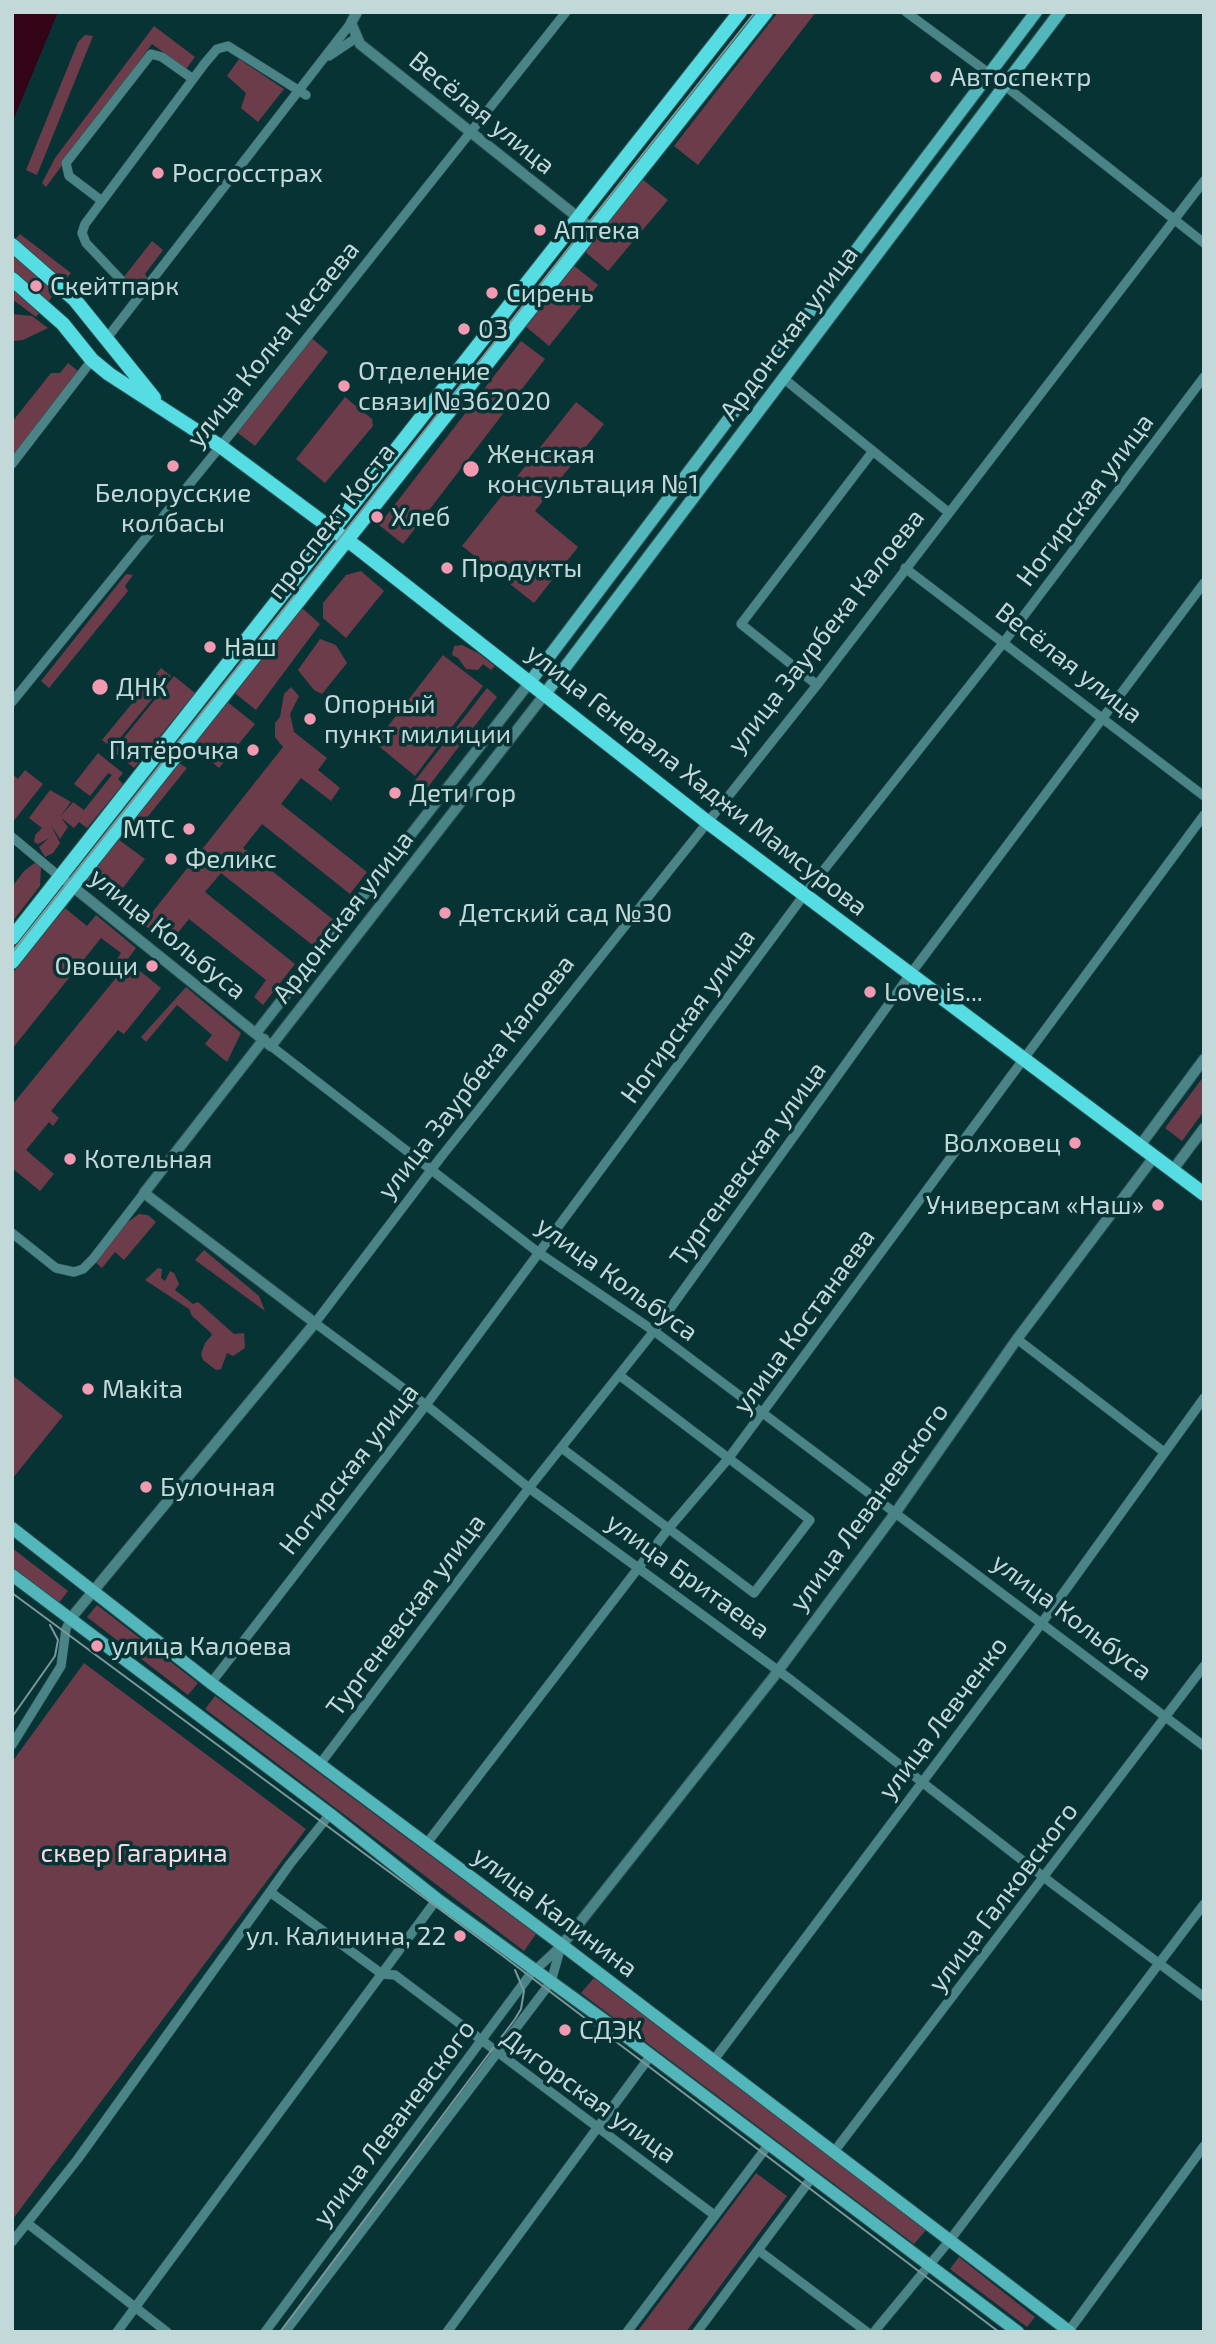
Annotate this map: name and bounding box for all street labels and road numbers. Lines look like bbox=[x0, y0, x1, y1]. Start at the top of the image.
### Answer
street label: Весёлая улица bbox=[403, 45, 561, 181]
street label: улица Колка Кесаева bbox=[180, 234, 366, 454]
street label: Ардонская улица bbox=[713, 240, 865, 426]
street label: Ногирская улица bbox=[1010, 407, 1160, 593]
street label: проспект Коста bbox=[260, 437, 402, 605]
street label: улица Заурбека Калоева bbox=[721, 503, 931, 759]
street label: Весёлая улица bbox=[989, 596, 1149, 730]
street label: улица Генерала Хаджи Мамсурова bbox=[520, 637, 874, 923]
street label: Ардонская улица bbox=[266, 825, 420, 1009]
street label: улица Кольбуса bbox=[84, 861, 252, 1007]
street label: Ногирская улица bbox=[614, 923, 762, 1109]
street label: улица Заурбека Калоева bbox=[371, 949, 581, 1205]
street label: Тургеневская улица bbox=[663, 1056, 833, 1272]
street label: улица Кольбуса bbox=[530, 1210, 704, 1348]
street label: улица Костанаева bbox=[726, 1222, 882, 1420]
street label: Ногирская улица bbox=[273, 1377, 425, 1561]
street label: улица Леваневского bbox=[783, 1397, 955, 1617]
street label: улица Бритаева bbox=[600, 1506, 776, 1646]
street label: Тургеневская улица bbox=[320, 1508, 492, 1722]
street label: улица Кольбуса bbox=[986, 1547, 1158, 1687]
street label: улица Левченко bbox=[872, 1631, 1014, 1805]
street label: улица Галковского bbox=[922, 1796, 1084, 1998]
street label: улица Калинина bbox=[466, 1840, 644, 1984]
street label: улица Леваневского bbox=[306, 2014, 482, 2232]
street label: Дигорская улица bbox=[495, 2022, 683, 2170]

